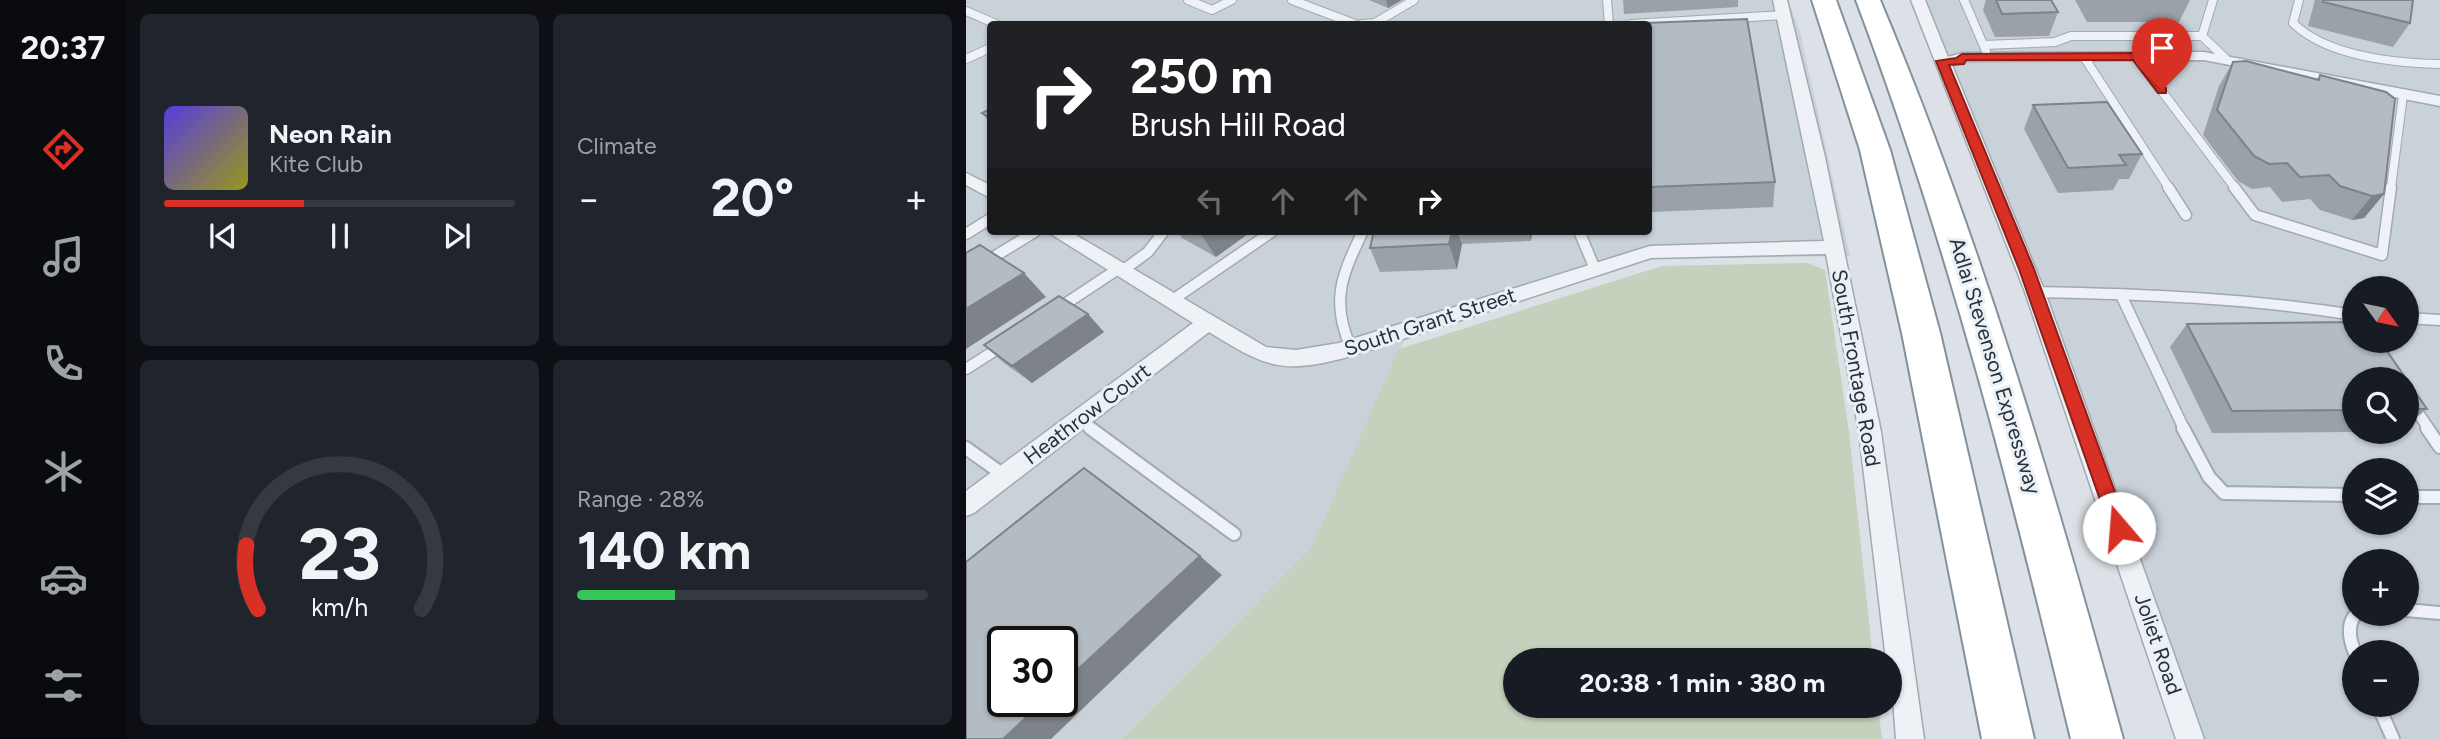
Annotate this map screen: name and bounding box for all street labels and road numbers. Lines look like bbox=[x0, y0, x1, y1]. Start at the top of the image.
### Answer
street label: Adlai Stevenson Expressway bbox=[1944, 234, 2046, 497]
street label: South Frontage Road bbox=[1827, 267, 1886, 468]
street label: South Grant Street bbox=[1341, 282, 1519, 361]
street label: Heathrow Court bbox=[1018, 358, 1155, 469]
street label: Joliet Road bbox=[2129, 590, 2187, 698]

